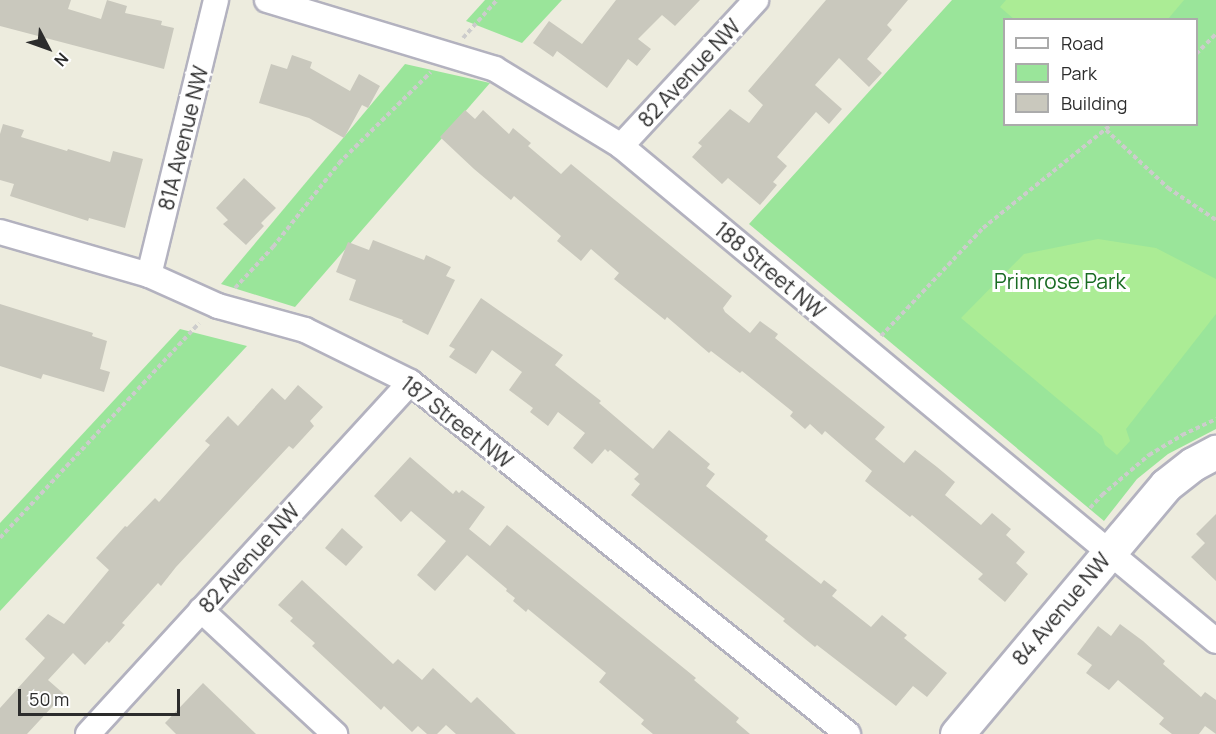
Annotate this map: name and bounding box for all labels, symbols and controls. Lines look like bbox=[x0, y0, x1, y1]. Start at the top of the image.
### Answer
street label: 82 Avenue NW bbox=[633, 14, 745, 132]
north arrow bbox=[18, 18, 78, 78]
legend bbox=[1003, 18, 1198, 126]
text: Road bbox=[1061, 31, 1104, 55]
text: N bbox=[50, 48, 74, 71]
text: Park bbox=[1061, 61, 1097, 85]
street label: 81A Avenue NW bbox=[153, 63, 213, 213]
text: Building bbox=[1061, 91, 1127, 115]
street label: 188 Street NW bbox=[710, 216, 830, 324]
park label: Primrose Park bbox=[994, 268, 1126, 294]
street label: 187 Street NW bbox=[396, 371, 518, 473]
street label: 82 Avenue NW bbox=[193, 498, 305, 618]
street label: 84 Avenue NW bbox=[1007, 548, 1115, 670]
scale bar bbox=[21, 677, 183, 715]
text: 50 m bbox=[29, 687, 69, 711]

